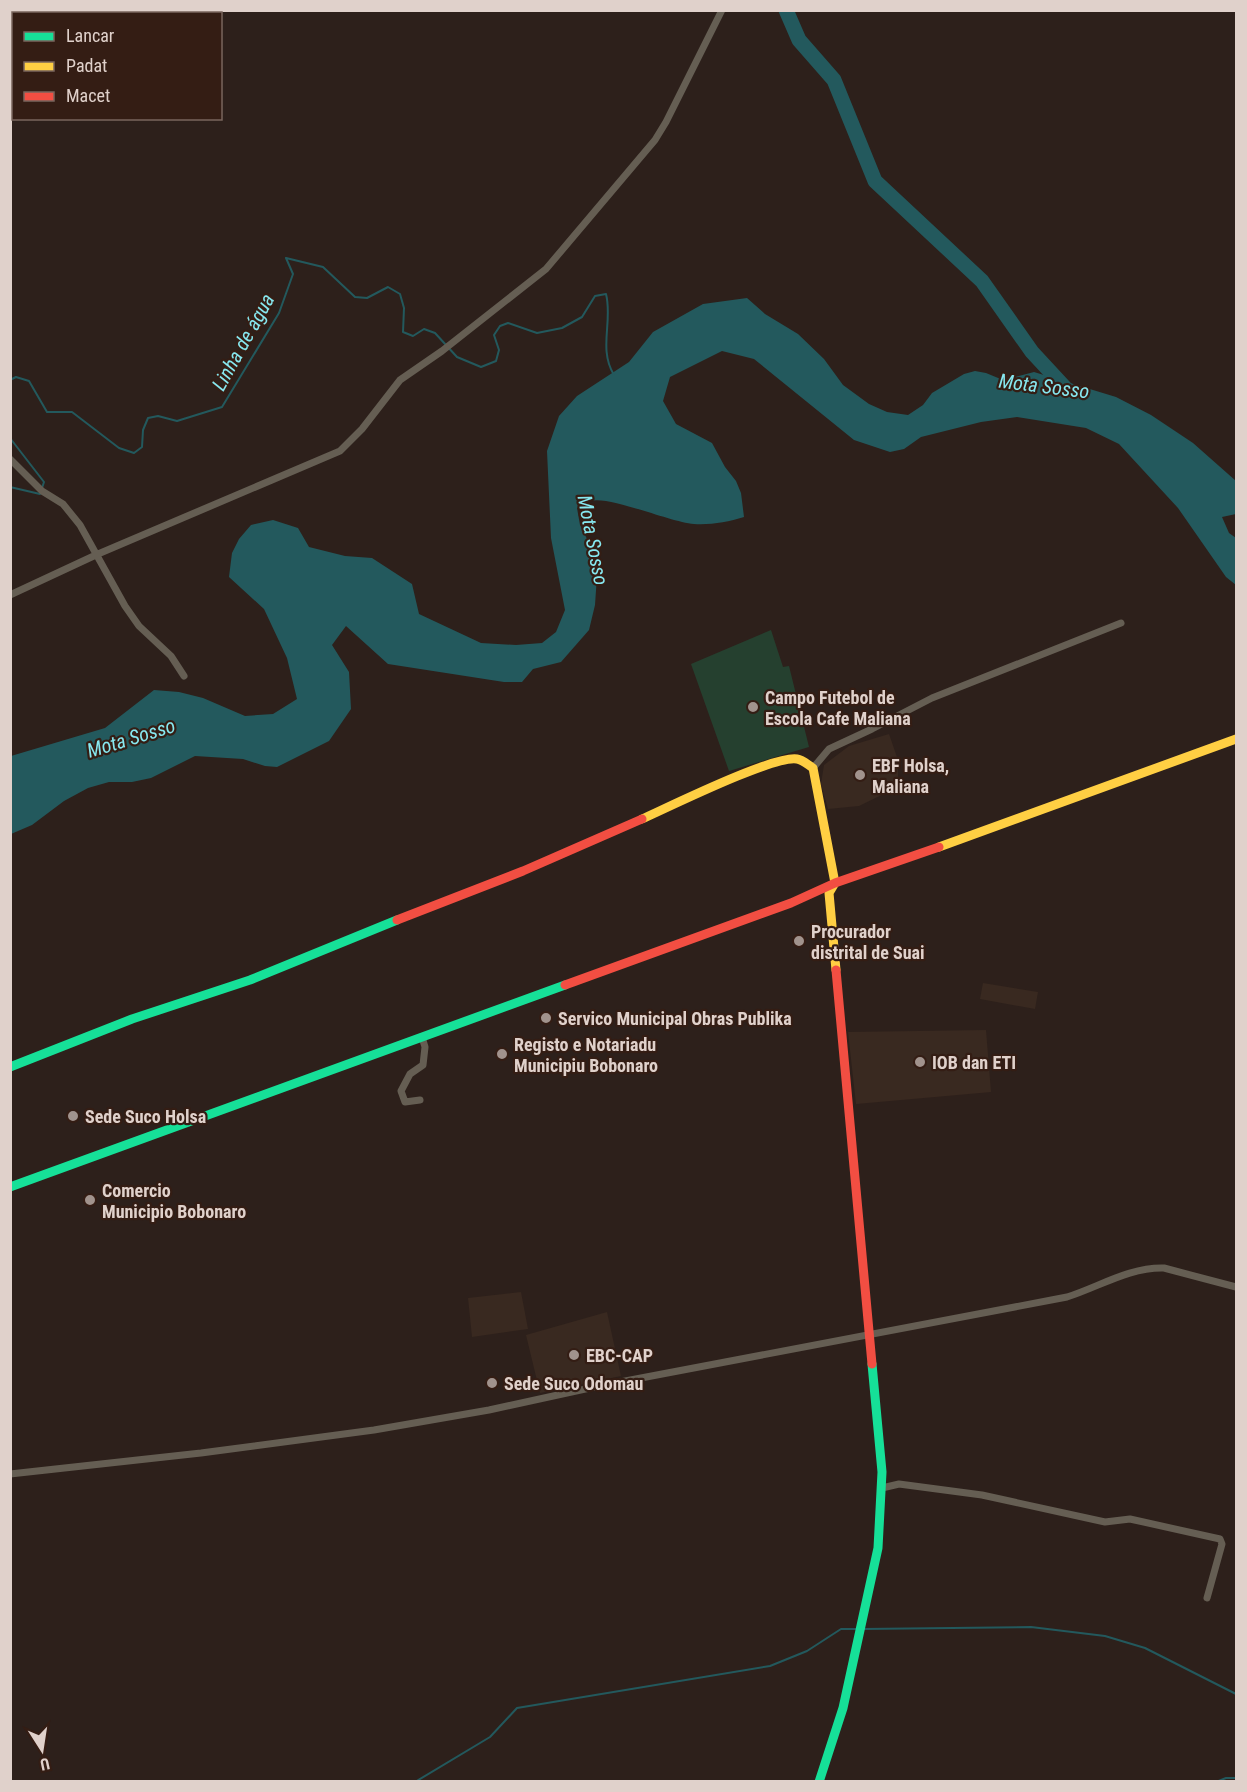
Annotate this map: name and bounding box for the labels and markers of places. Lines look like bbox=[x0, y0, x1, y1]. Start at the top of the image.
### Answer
place label: Campo Futebol de Escola Cafe Maliana bbox=[765, 687, 911, 729]
marker: Campo Futebol de Escola Cafe Maliana bbox=[746, 700, 760, 714]
place label: EBF Holsa, Maliana bbox=[872, 755, 949, 797]
marker: EBF Holsa, Maliana bbox=[853, 768, 867, 782]
place label: Procurador distrital de Suai bbox=[811, 921, 925, 963]
marker: Procurador distrital de Suai bbox=[792, 934, 806, 948]
place label: Servico Municipal Obras Publika bbox=[558, 1008, 792, 1029]
marker: Servico Municipal Obras Publika bbox=[539, 1011, 553, 1025]
place label: Registo e Notariadu Municipiu Bobonaro bbox=[514, 1034, 658, 1076]
marker: Registo e Notariadu Municipiu Bobonaro bbox=[495, 1047, 509, 1061]
place label: IOB dan ETI bbox=[932, 1052, 1016, 1073]
marker: IOB dan ETI bbox=[913, 1055, 927, 1069]
place label: Sede Suco Holsa bbox=[85, 1106, 206, 1127]
marker: Sede Suco Holsa bbox=[66, 1109, 80, 1123]
place label: Comercio Municipio Bobonaro bbox=[102, 1180, 246, 1222]
marker: Comercio Municipio Bobonaro bbox=[83, 1193, 97, 1207]
place label: EBC-CAP bbox=[586, 1345, 653, 1366]
marker: EBC-CAP bbox=[567, 1348, 581, 1362]
place label: Sede Suco Odomau bbox=[504, 1373, 643, 1394]
marker: Sede Suco Odomau bbox=[485, 1376, 499, 1390]

